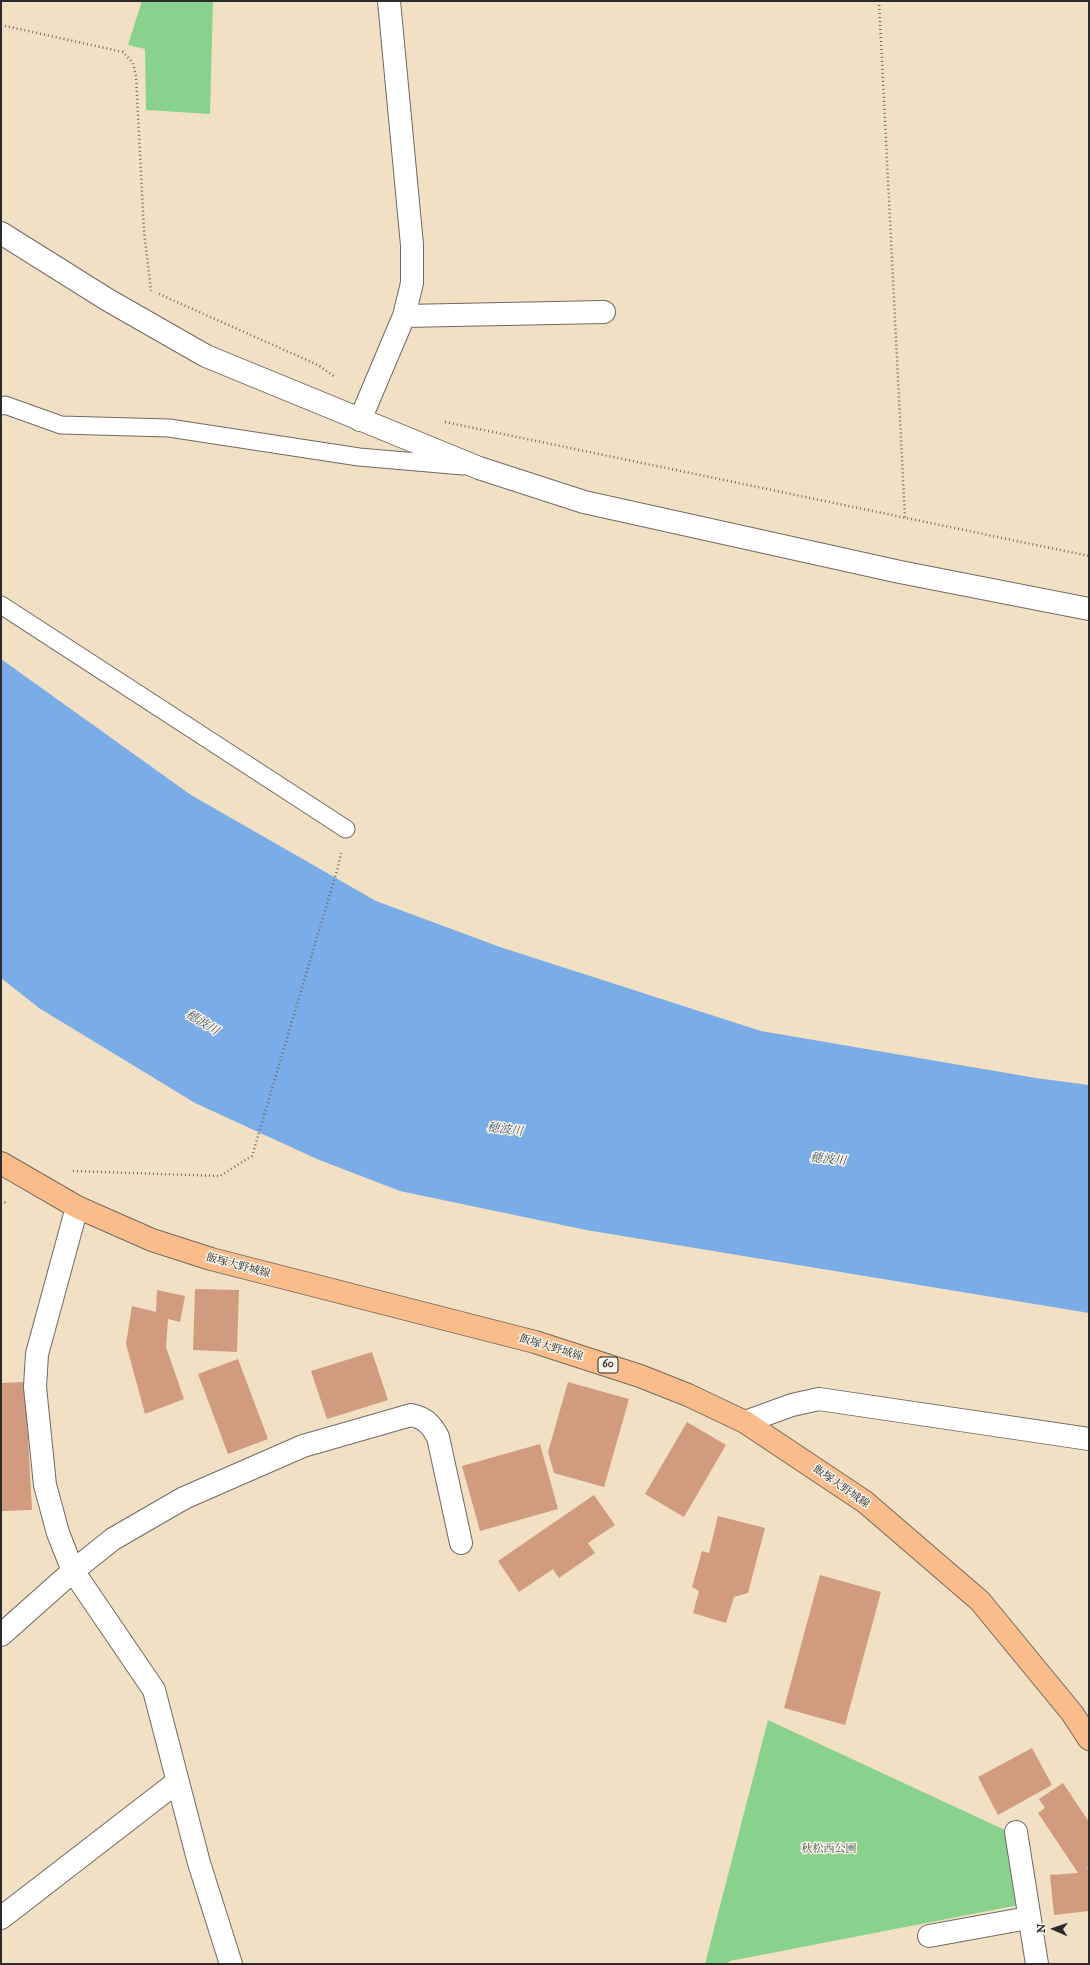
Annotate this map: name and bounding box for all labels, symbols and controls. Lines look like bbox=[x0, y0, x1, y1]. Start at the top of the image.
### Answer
water label: 穂波川 bbox=[183, 1008, 221, 1038]
water label: 穂波川 bbox=[486, 1121, 524, 1139]
water label: 穂波川 bbox=[809, 1151, 847, 1169]
street label: 飯塚大野城線 bbox=[204, 1251, 272, 1281]
street label: 飯塚大野城線 bbox=[518, 1332, 584, 1364]
road number: 60 bbox=[598, 1357, 618, 1373]
street label: 飯塚大野城線 bbox=[810, 1463, 872, 1511]
park label: 秋松西公園 bbox=[802, 1842, 856, 1856]
north arrow bbox=[1034, 1909, 1074, 1949]
text: N bbox=[1035, 1924, 1048, 1933]

